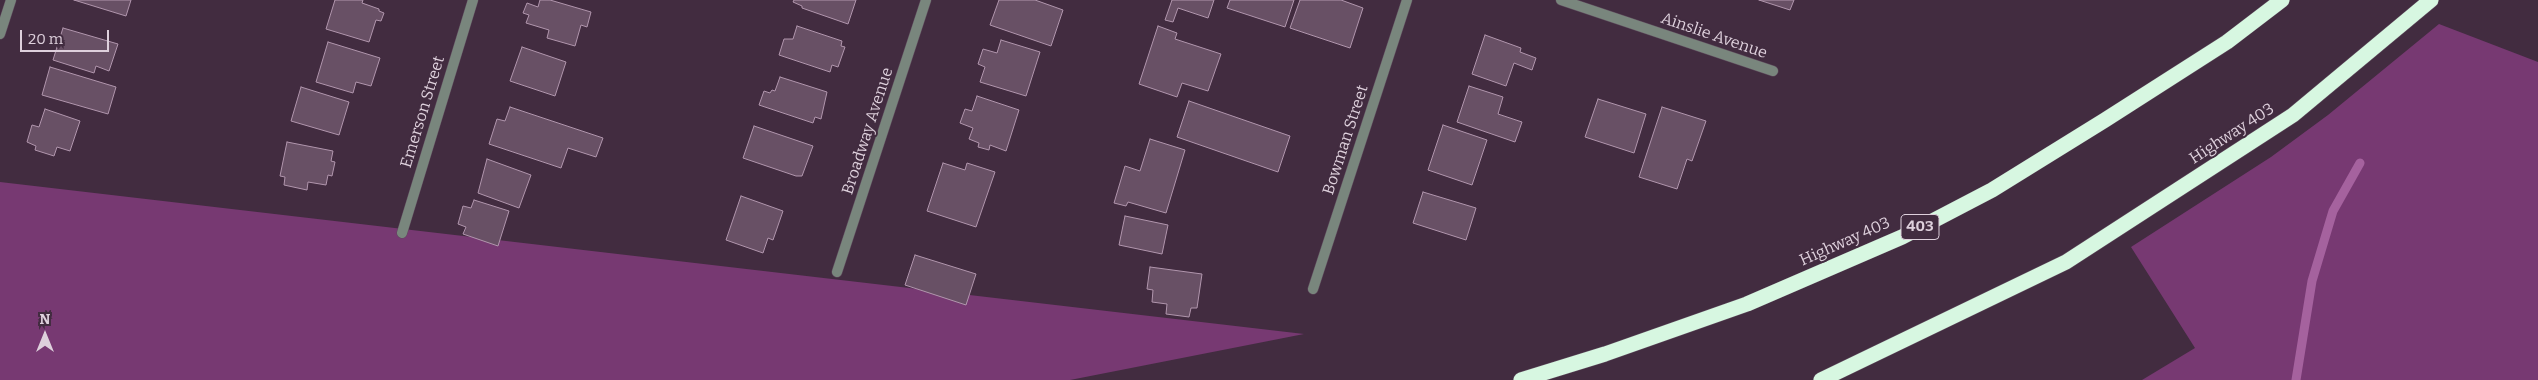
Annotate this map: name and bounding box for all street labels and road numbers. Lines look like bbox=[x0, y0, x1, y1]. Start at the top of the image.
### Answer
street label: Ainslie Avenue bbox=[1658, 9, 1770, 63]
street label: Emerson Street bbox=[397, 54, 449, 170]
street label: Broadway Avenue bbox=[838, 65, 898, 197]
street label: Bowman Street bbox=[1319, 83, 1373, 197]
street label: Highway 403 bbox=[2186, 100, 2278, 168]
street label: Highway 403 bbox=[1797, 214, 1893, 270]
road number: 403 bbox=[1901, 214, 1939, 240]

